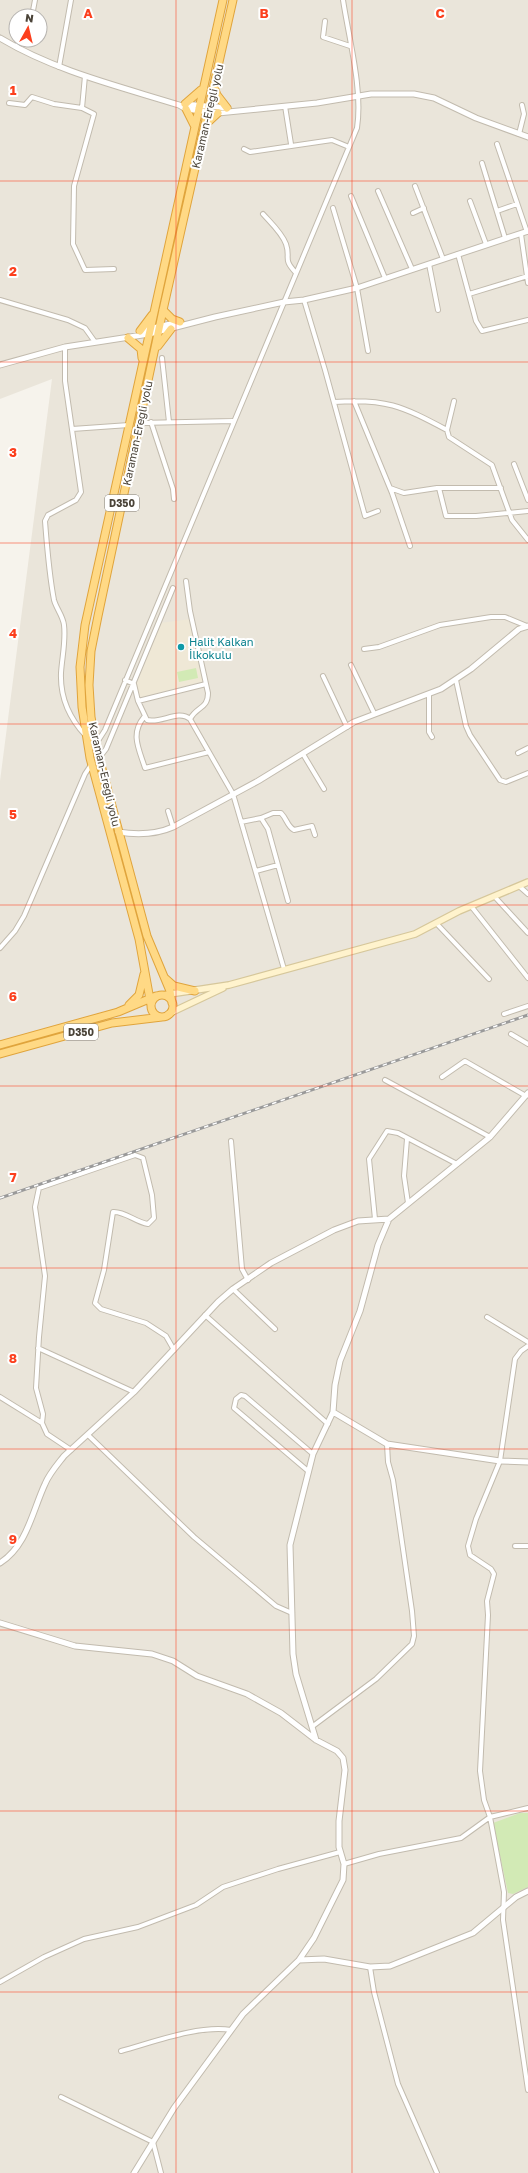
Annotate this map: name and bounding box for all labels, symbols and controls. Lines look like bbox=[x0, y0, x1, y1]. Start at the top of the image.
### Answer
text: A bbox=[83, 5, 93, 21]
text: B bbox=[259, 5, 269, 21]
text: C bbox=[435, 5, 445, 21]
north arrow bbox=[8, 8, 48, 48]
text: N bbox=[24, 11, 35, 25]
street label: Karaman-Ereğli yolu bbox=[189, 62, 225, 170]
text: 1 bbox=[10, 82, 17, 98]
text: 2 bbox=[9, 263, 17, 279]
street label: Karaman-Ereğli yolu bbox=[120, 379, 154, 487]
text: 3 bbox=[9, 444, 17, 460]
road number: D350 bbox=[105, 495, 139, 511]
text: 4 bbox=[9, 625, 17, 641]
place label: Halit Kalkan İlkokulu bbox=[189, 635, 254, 661]
marker: Halit Kalkan İlkokulu bbox=[176, 642, 186, 652]
street label: Karaman-Ereğli yolu bbox=[87, 720, 123, 828]
text: 5 bbox=[9, 806, 17, 822]
text: 6 bbox=[9, 988, 17, 1004]
road number: D350 bbox=[64, 1024, 98, 1040]
text: 7 bbox=[9, 1169, 17, 1185]
text: 8 bbox=[9, 1350, 17, 1366]
text: 9 bbox=[9, 1531, 17, 1547]

